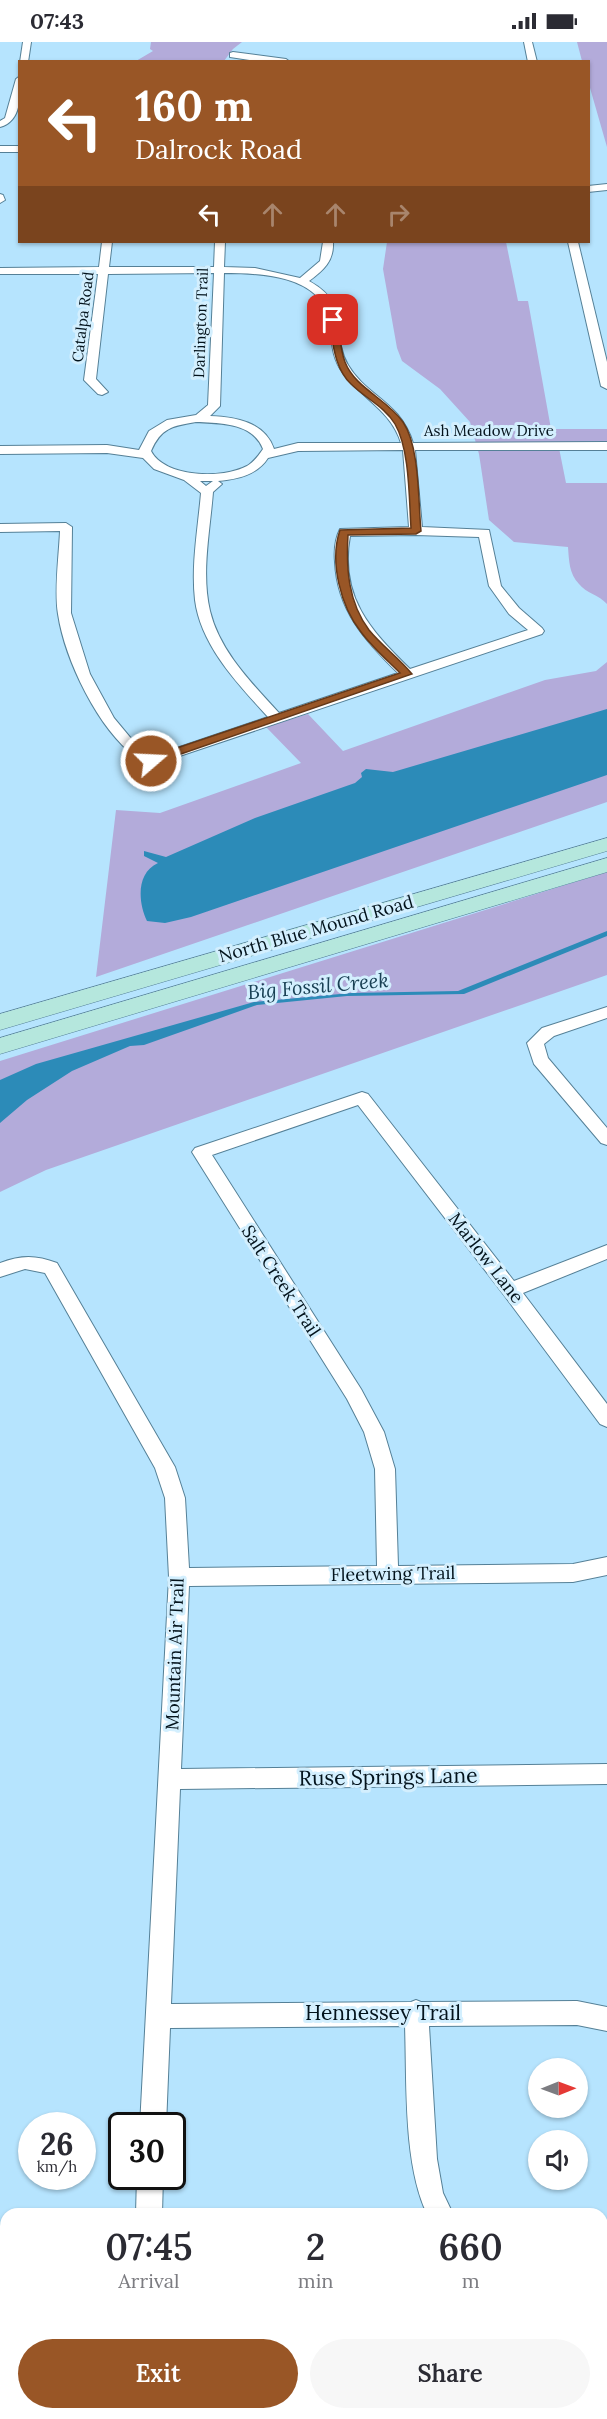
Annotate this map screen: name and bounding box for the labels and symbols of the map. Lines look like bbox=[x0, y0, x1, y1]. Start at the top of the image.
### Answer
street label: Darlington Trail bbox=[189, 267, 212, 378]
street label: Catalpa Road bbox=[68, 270, 97, 363]
pin bbox=[307, 294, 358, 345]
street label: Ash Meadow Drive bbox=[423, 421, 554, 440]
position arrow bbox=[119, 729, 183, 793]
street label: North Blue Mound Road bbox=[216, 890, 416, 967]
water label: Big Fossil Creek bbox=[246, 967, 390, 1004]
street label: Marlow Lane bbox=[444, 1208, 529, 1308]
street label: Salt Creek Trail bbox=[237, 1221, 326, 1341]
street label: Fleetwing Trail bbox=[331, 1561, 456, 1586]
street label: Mountain Air Trail bbox=[160, 1577, 189, 1731]
street label: Ruse Springs Lane bbox=[298, 1761, 478, 1792]
street label: Hennessey Trail bbox=[305, 1999, 461, 2026]
north arrow bbox=[528, 2058, 588, 2118]
speed limit sign: 30 bbox=[108, 2112, 186, 2190]

